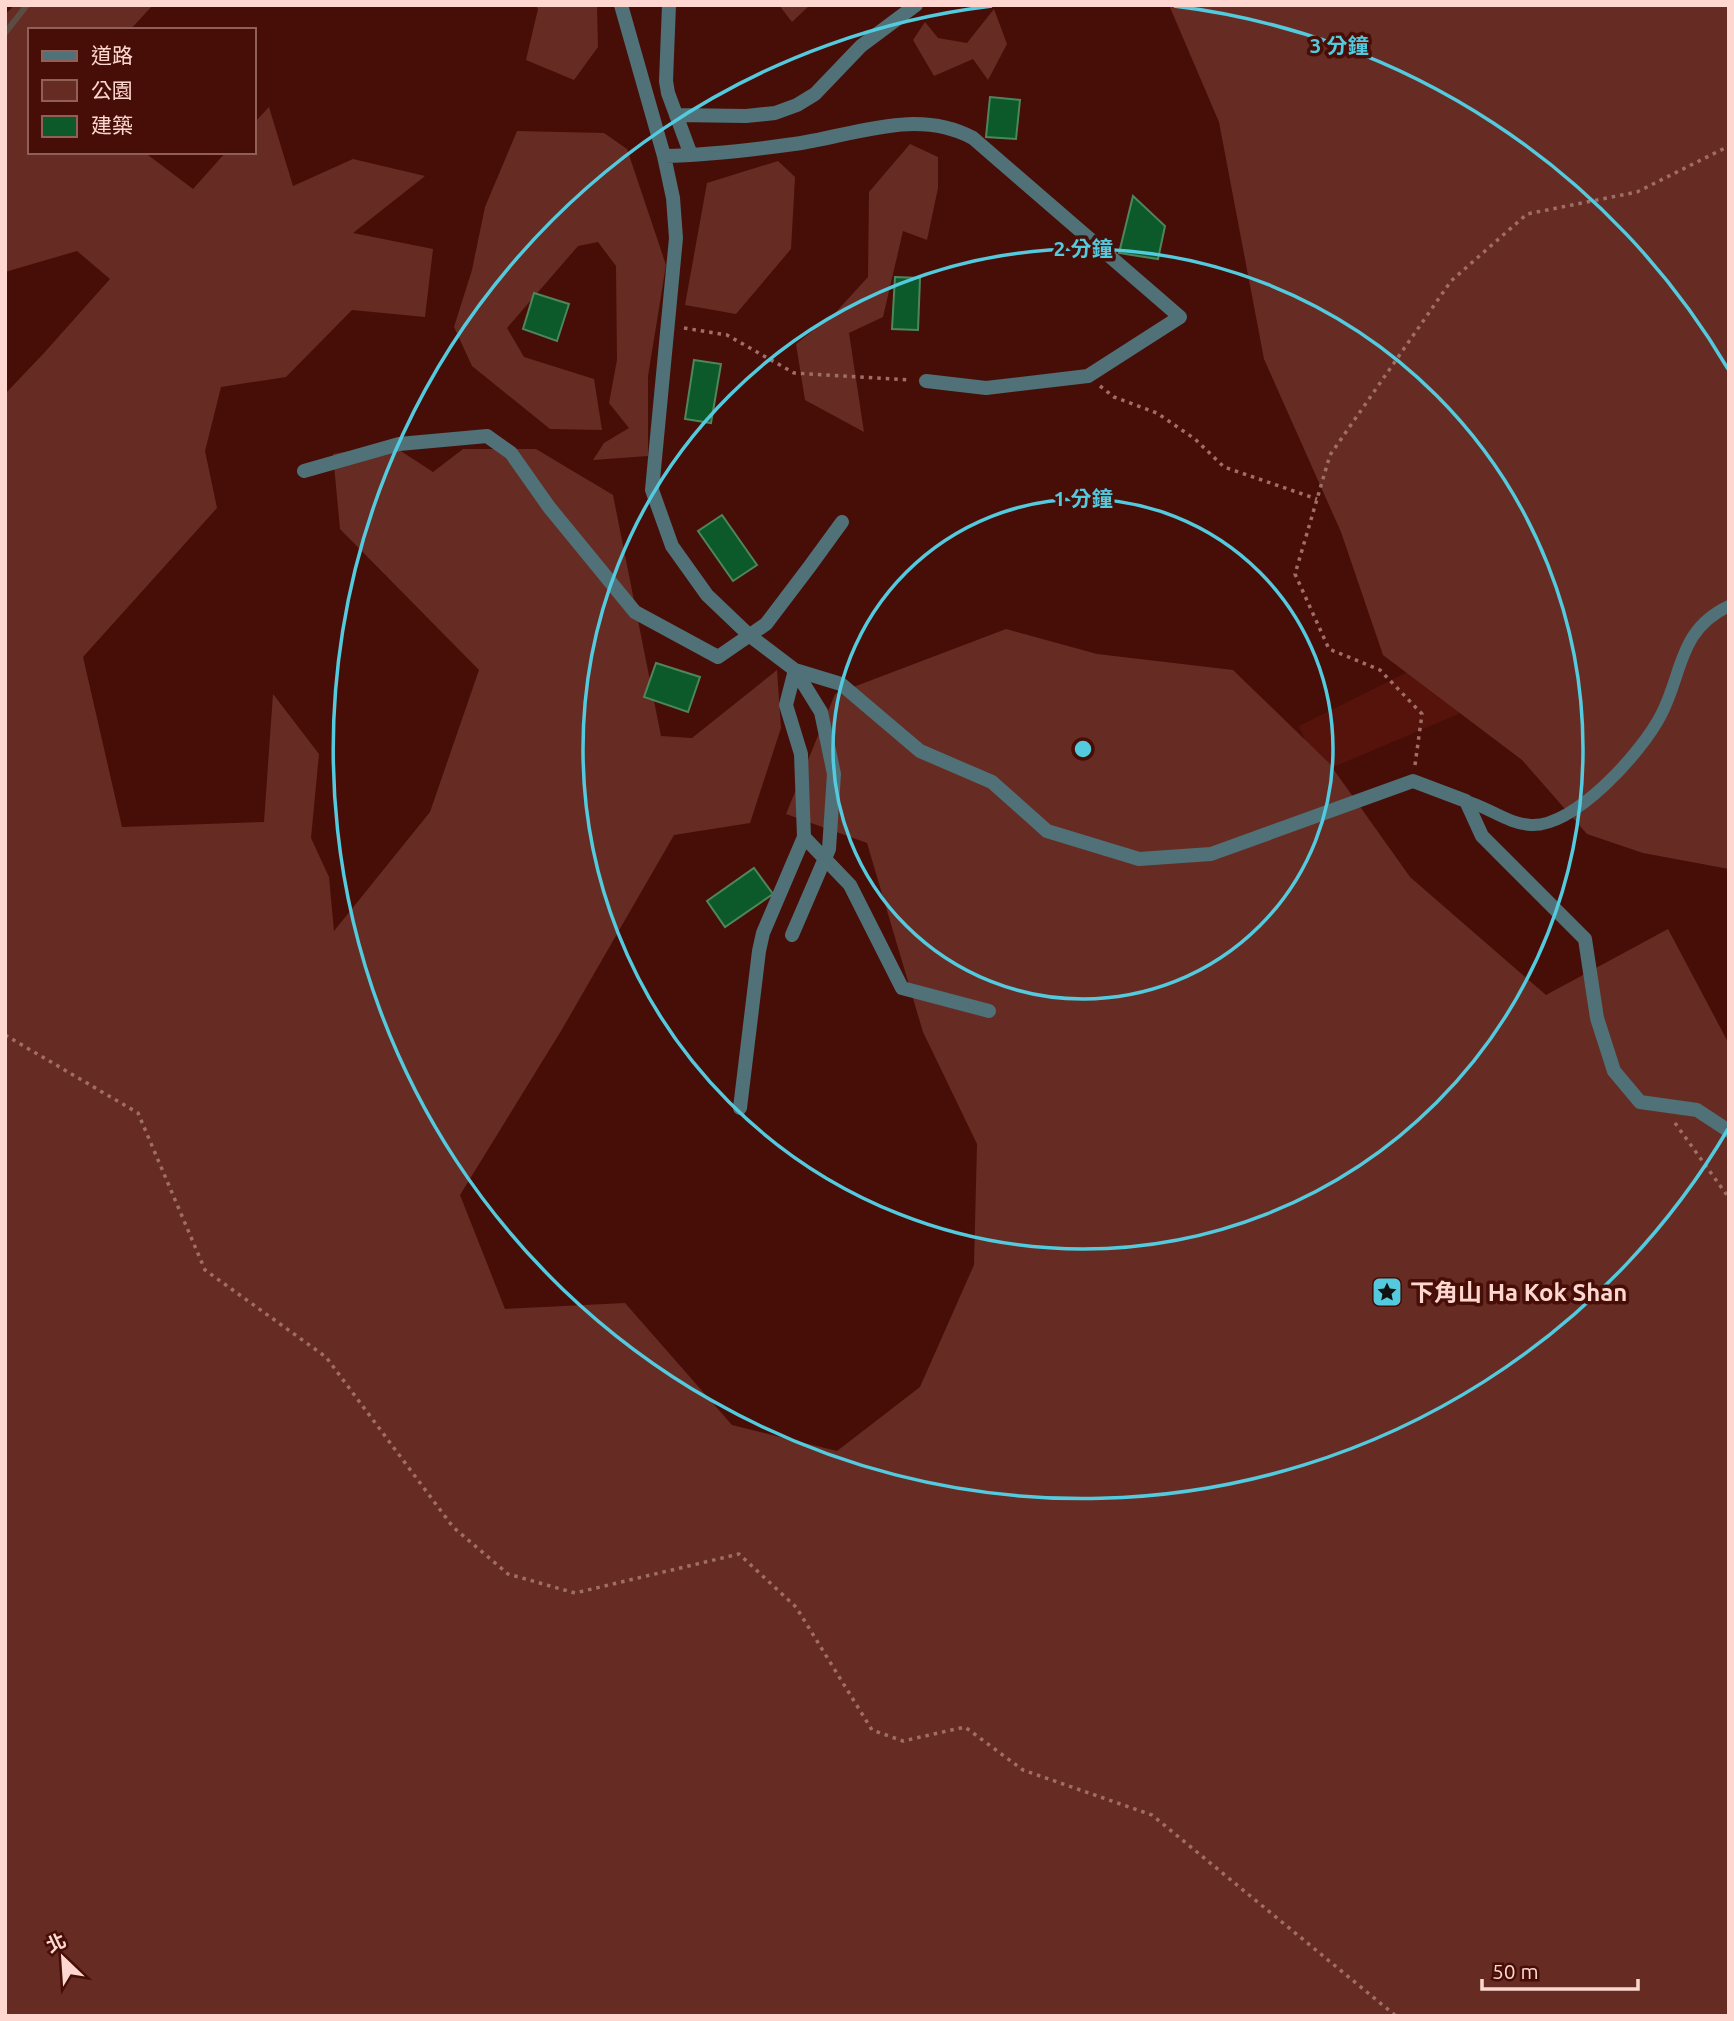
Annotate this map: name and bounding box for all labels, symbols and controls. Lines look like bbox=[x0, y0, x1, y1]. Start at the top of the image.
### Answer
legend bbox=[28, 28, 256, 154]
text: 3 分鐘 bbox=[1310, 33, 1368, 57]
text: 道路 bbox=[91, 43, 133, 67]
text: 公園 bbox=[91, 78, 133, 102]
text: 建築 bbox=[91, 113, 133, 137]
text: 2 分鐘 bbox=[1054, 236, 1112, 260]
text: 1 分鐘 bbox=[1054, 486, 1112, 510]
centre of rings bbox=[1071, 737, 1095, 761]
place icon: 下角山 Ha Kok Shan bbox=[1370, 1275, 1404, 1309]
place label: 下角山 Ha Kok Shan bbox=[1410, 1279, 1627, 1306]
north arrow bbox=[28, 1923, 98, 1993]
text: 北 bbox=[43, 1929, 69, 1957]
scale bar bbox=[1482, 1948, 1638, 1992]
text: 50 m bbox=[1492, 1959, 1539, 1983]

